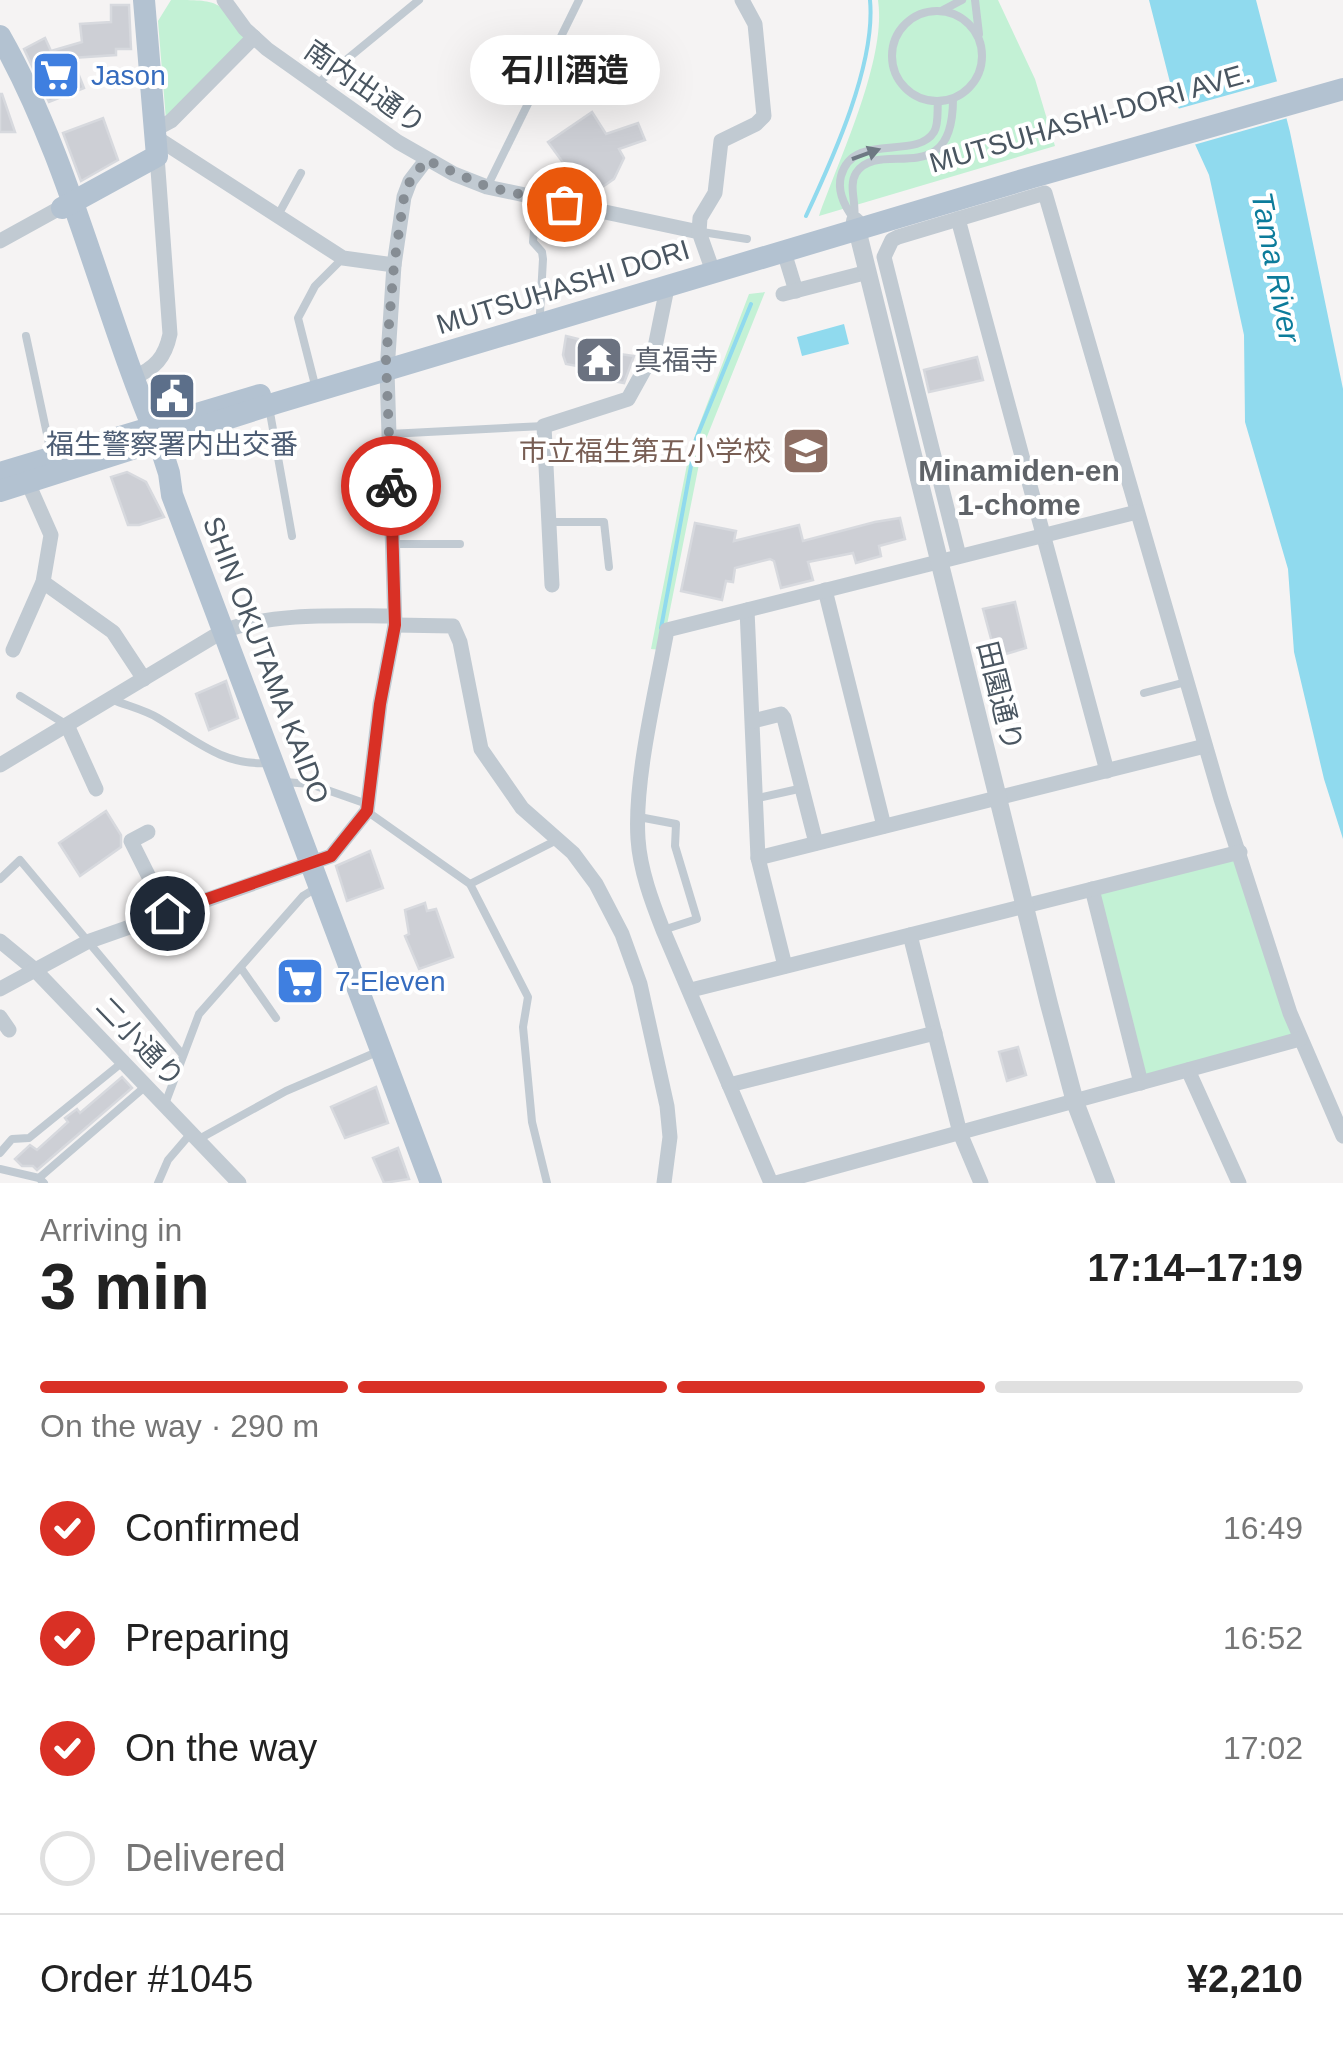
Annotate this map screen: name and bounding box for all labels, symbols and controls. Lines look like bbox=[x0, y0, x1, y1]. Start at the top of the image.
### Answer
street label: 南内出通り bbox=[299, 34, 431, 140]
callout: 石川酒造 bbox=[469, 34, 659, 104]
supermarket icon: Jason bbox=[30, 49, 82, 101]
text: 石川酒造 bbox=[501, 52, 629, 88]
street label: MUTSUHASHI-DORI AVE. bbox=[926, 57, 1254, 179]
place label: Jason bbox=[91, 60, 166, 91]
one-way arrow bbox=[851, 146, 881, 161]
pin bbox=[522, 162, 607, 247]
icon: bag bbox=[537, 177, 592, 232]
water label: Tama River bbox=[1245, 189, 1307, 346]
street label: MUTSUHASHI DORI bbox=[433, 234, 693, 340]
temple icon: 真福寺 bbox=[573, 334, 625, 386]
place label: 真福寺 bbox=[634, 345, 718, 376]
public building icon: 福生警察署内出交番 bbox=[146, 370, 198, 422]
school or university icon: 市立福生第五小学校 bbox=[780, 425, 832, 477]
place label: 福生警察署内出交番 bbox=[46, 429, 298, 460]
courier bbox=[341, 436, 441, 536]
place label: 市立福生第五小学校 bbox=[519, 436, 771, 467]
district label: Minamiden-en 1-chome bbox=[918, 454, 1120, 521]
icon: bike bbox=[364, 459, 419, 514]
street label: SHIN OKUTAMA KAIDO bbox=[197, 512, 335, 808]
street label: 田園通り bbox=[971, 638, 1029, 754]
pin bbox=[125, 871, 210, 956]
icon: home bbox=[140, 886, 195, 941]
supermarket icon: 7-Eleven bbox=[274, 955, 326, 1007]
place label: 7-Eleven bbox=[335, 966, 446, 997]
street label: 二小通り bbox=[90, 991, 190, 1093]
text: Arriving in bbox=[40, 1212, 182, 1248]
text: 17:14–17:19 bbox=[1087, 1247, 1303, 1289]
text: 3 min bbox=[40, 1250, 210, 1323]
text: On the way · 290 m bbox=[40, 1408, 319, 1444]
icon: check bbox=[40, 1501, 95, 1556]
text: Confirmed bbox=[125, 1507, 300, 1549]
text: 16:49 bbox=[1223, 1510, 1303, 1546]
icon: check bbox=[40, 1611, 95, 1666]
text: Preparing bbox=[125, 1617, 290, 1659]
text: 16:52 bbox=[1223, 1620, 1303, 1656]
icon: check bbox=[40, 1721, 95, 1776]
text: On the way bbox=[125, 1727, 317, 1769]
text: 17:02 bbox=[1223, 1730, 1303, 1766]
text: Delivered bbox=[125, 1837, 286, 1879]
text: Order #1045 bbox=[40, 1958, 253, 2000]
text: ¥2,210 bbox=[1187, 1958, 1303, 2000]

